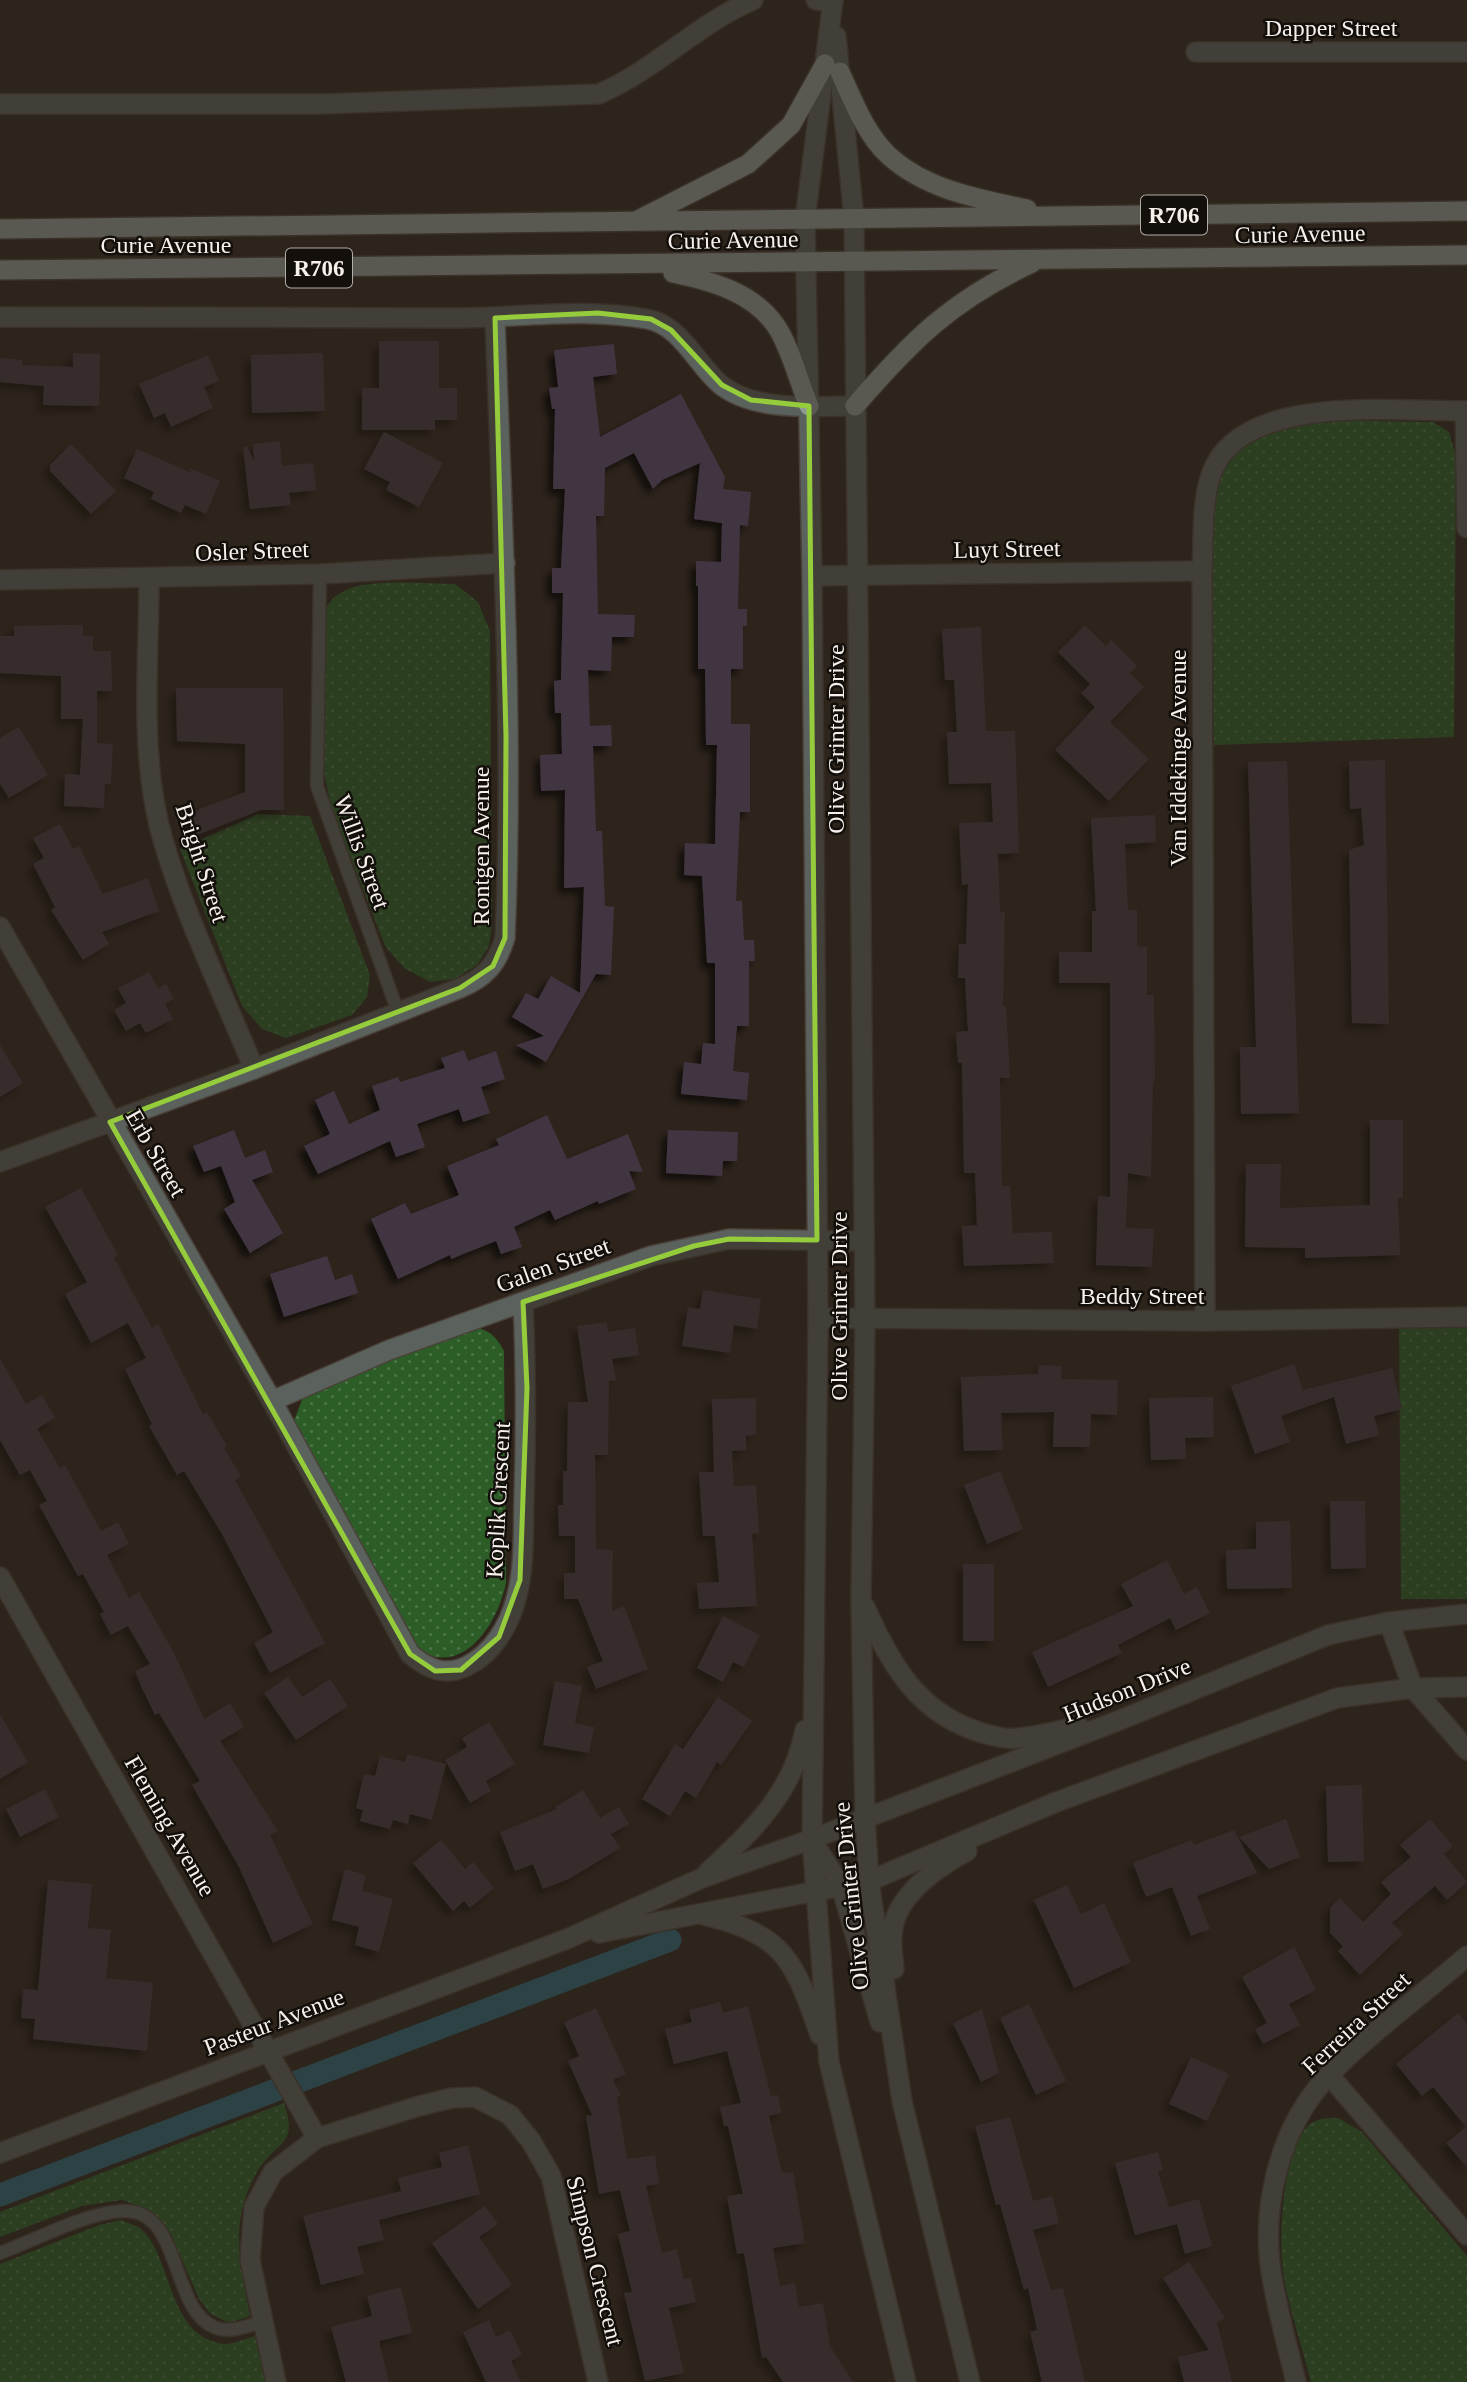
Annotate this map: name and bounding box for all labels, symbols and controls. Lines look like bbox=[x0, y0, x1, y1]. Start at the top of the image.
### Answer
street label: Dapper Street bbox=[1265, 15, 1398, 41]
road number: R706 bbox=[1141, 196, 1207, 234]
street label: Curie Avenue bbox=[1234, 220, 1366, 248]
street label: Curie Avenue bbox=[667, 226, 799, 254]
street label: Curie Avenue bbox=[101, 232, 231, 258]
road number: R706 bbox=[286, 248, 352, 288]
street label: Luyt Street bbox=[953, 535, 1061, 563]
street label: Osler Street bbox=[195, 536, 310, 566]
street label: Olive Grinter Drive bbox=[823, 644, 849, 834]
street label: Van Iddekinge Avenue bbox=[1165, 650, 1191, 866]
street label: Rontgen Avenue bbox=[468, 767, 494, 925]
street label: Willis Street bbox=[329, 791, 395, 913]
street label: Bright Street bbox=[171, 800, 234, 926]
street label: Erb Street bbox=[121, 1105, 192, 1202]
street label: Olive Grinter Drive bbox=[826, 1211, 852, 1401]
street label: Galen Street bbox=[493, 1232, 614, 1298]
street label: Beddy Street bbox=[1080, 1283, 1205, 1309]
street label: Koplik Crescent bbox=[481, 1421, 515, 1579]
street label: Hudson Drive bbox=[1059, 1653, 1195, 1727]
street label: Fleming Avenue bbox=[119, 1751, 221, 1901]
street label: Olive Grinter Drive bbox=[828, 1801, 874, 1991]
street label: Ferreira Street bbox=[1297, 1966, 1416, 2080]
street label: Pasteur Avenue bbox=[200, 1983, 348, 2061]
street label: Simpson Crescent bbox=[561, 2173, 629, 2349]

